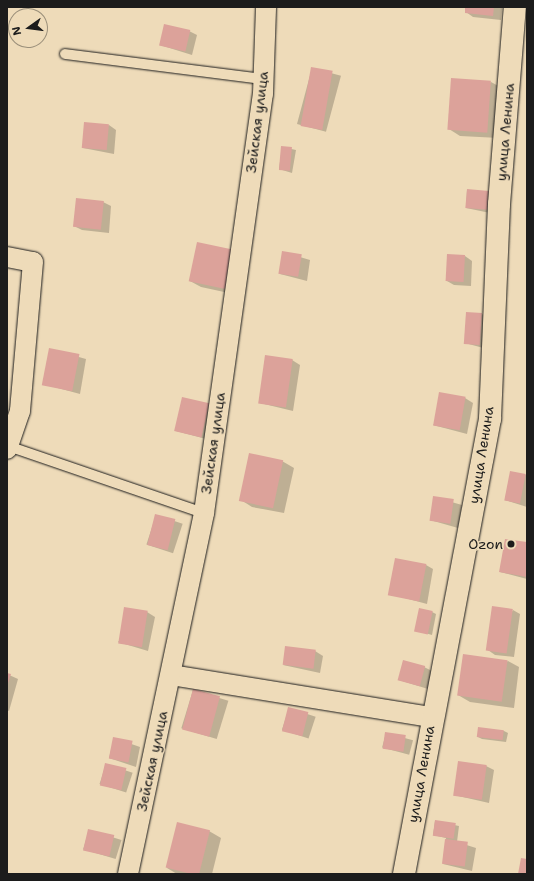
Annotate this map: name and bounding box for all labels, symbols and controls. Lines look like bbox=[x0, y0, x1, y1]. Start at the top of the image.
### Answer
north arrow bbox=[8, 8, 48, 48]
text: N bbox=[9, 25, 25, 37]
street label: Зейская улица bbox=[242, 70, 272, 174]
street label: улица Ленина bbox=[492, 82, 518, 182]
street label: Зейская улица bbox=[198, 391, 228, 495]
street label: улица Ленина bbox=[465, 405, 497, 505]
place label: Ozon bbox=[468, 536, 503, 552]
marker: Ozon bbox=[506, 539, 516, 549]
street label: Зейская улица bbox=[133, 709, 171, 813]
street label: улица Ленина bbox=[404, 724, 438, 824]

